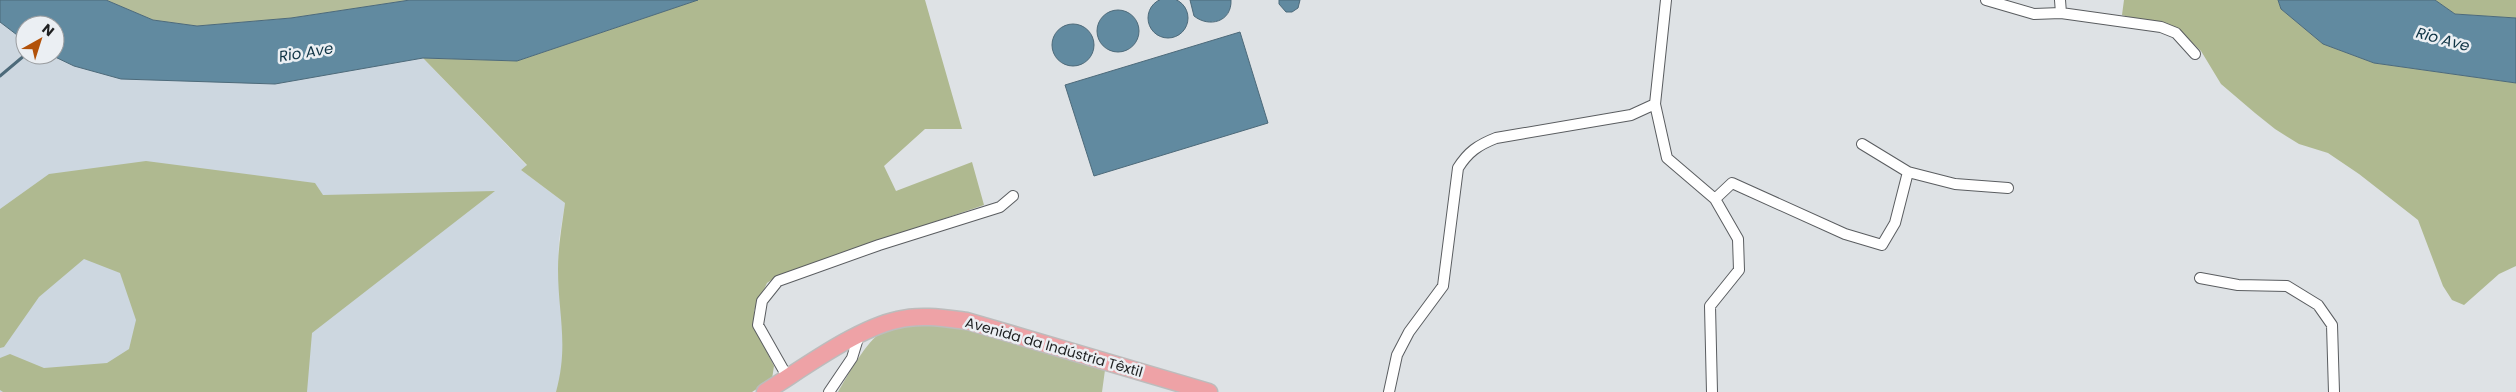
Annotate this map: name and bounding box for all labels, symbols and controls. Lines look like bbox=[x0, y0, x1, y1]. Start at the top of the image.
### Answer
north arrow bbox=[15, 15, 65, 65]
text: N bbox=[38, 19, 59, 41]
water label: Rio Ave bbox=[2414, 22, 2472, 56]
water label: Rio Ave bbox=[277, 37, 335, 67]
street label: Avenida da Indústria Têxtil bbox=[963, 312, 1145, 382]

